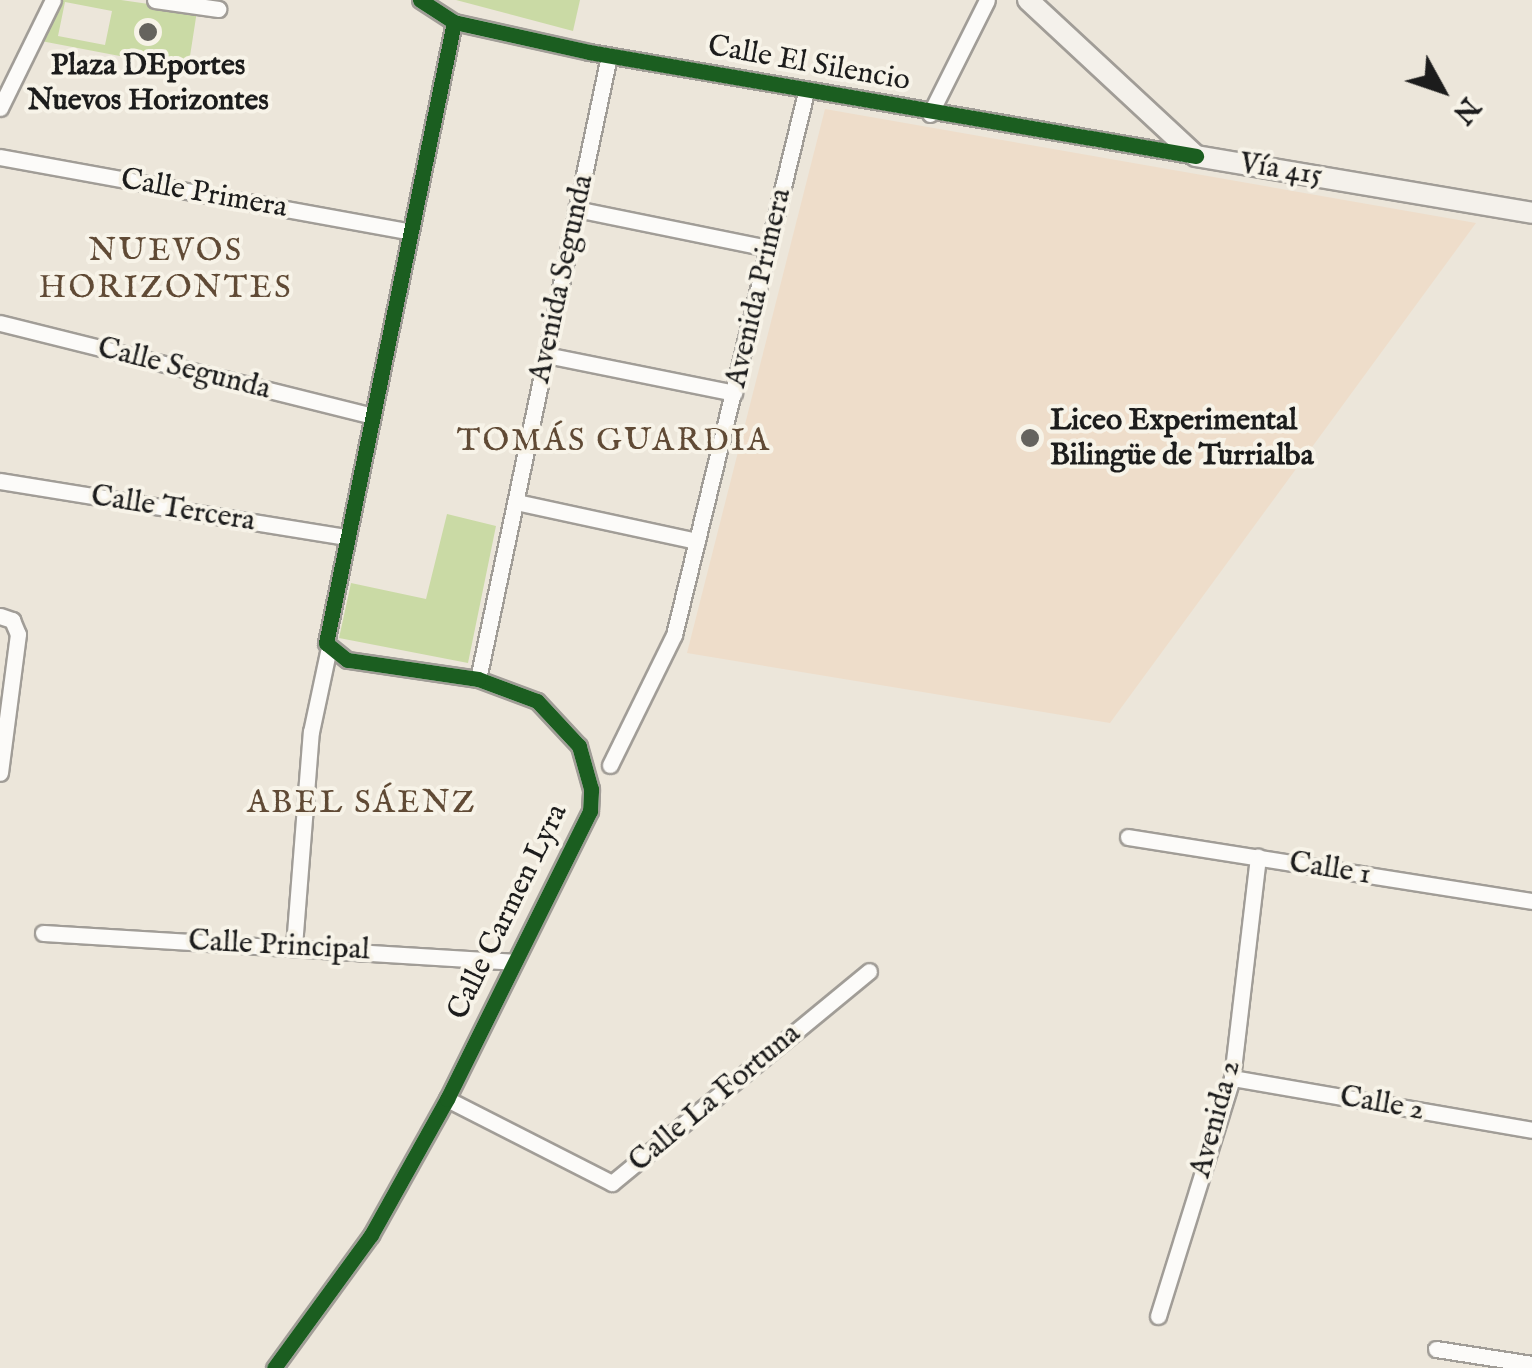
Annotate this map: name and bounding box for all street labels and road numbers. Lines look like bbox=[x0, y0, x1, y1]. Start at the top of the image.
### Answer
street label: Calle El Silencio bbox=[705, 28, 913, 100]
street label: Vía 415 bbox=[1237, 146, 1325, 194]
street label: Calle Primera bbox=[118, 162, 290, 226]
street label: Avenida Segunda bbox=[522, 172, 602, 386]
street label: Avenida Primera bbox=[719, 185, 799, 391]
street label: Calle Segunda bbox=[94, 330, 274, 408]
street label: Calle Tercera bbox=[88, 478, 258, 540]
street label: Calle Carmen Lyra bbox=[440, 798, 576, 1026]
street label: Calle 1 bbox=[1287, 845, 1373, 893]
street label: Calle Principal bbox=[187, 923, 371, 969]
street label: Calle La Fortuna bbox=[622, 1016, 808, 1180]
street label: Avenida 2 bbox=[1183, 1056, 1249, 1182]
street label: Calle 2 bbox=[1337, 1079, 1427, 1129]

